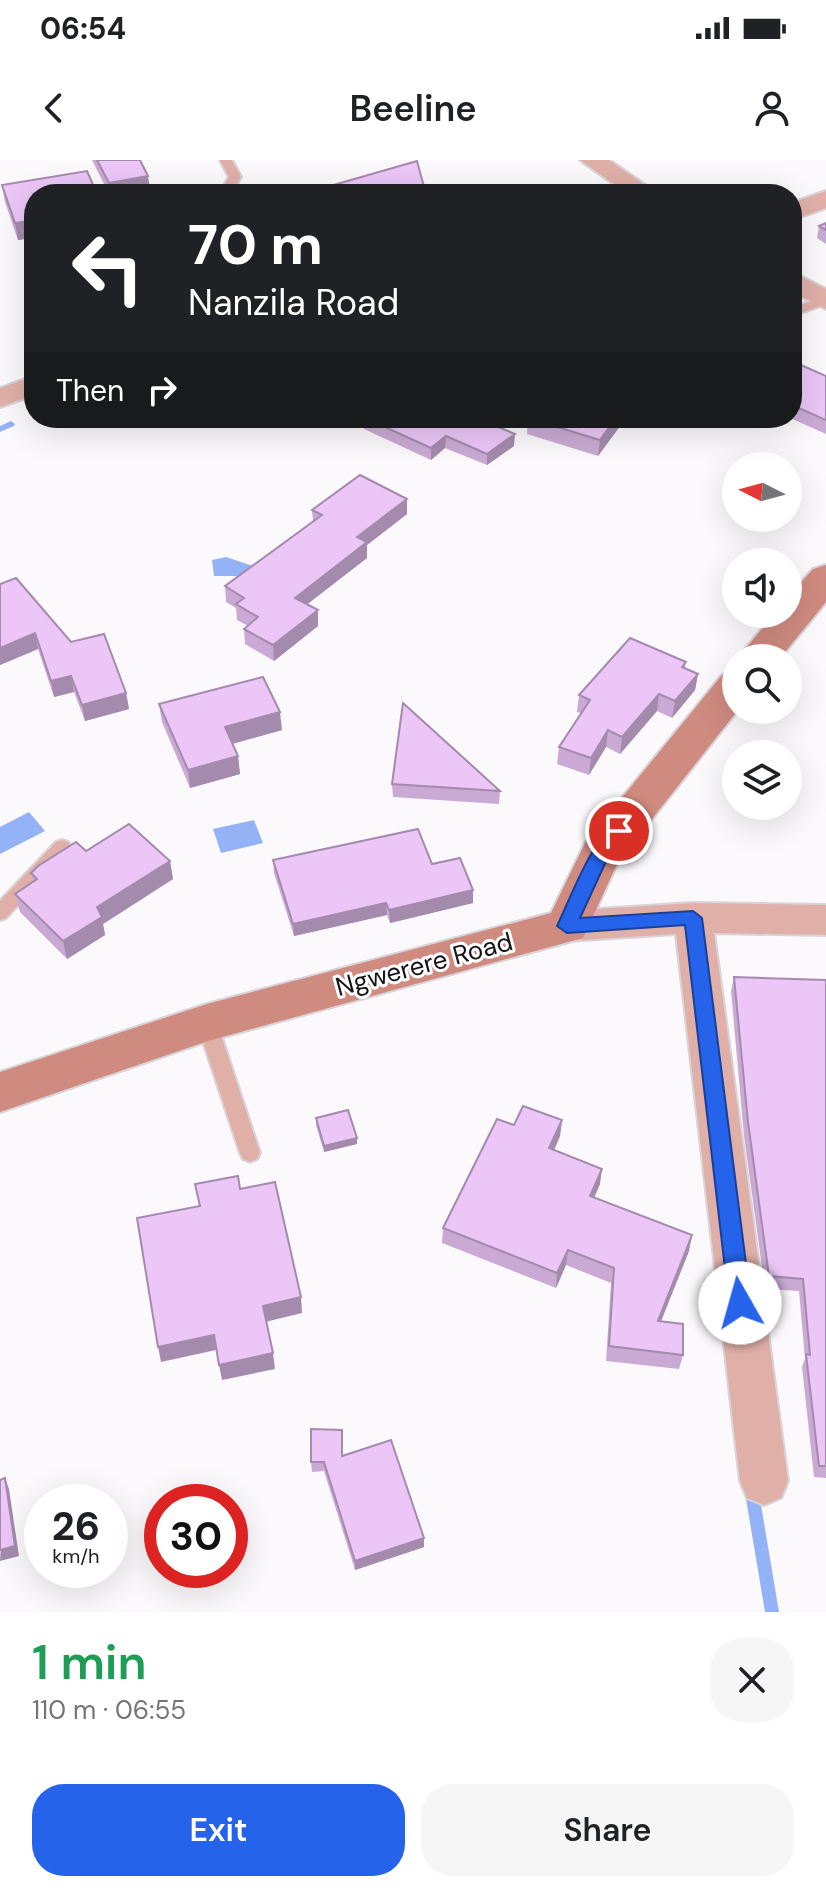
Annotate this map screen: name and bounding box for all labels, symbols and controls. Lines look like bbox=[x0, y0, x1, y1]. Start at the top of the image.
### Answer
text: 06:54 bbox=[40, 9, 126, 48]
text: Beeline bbox=[350, 85, 476, 132]
icon: back bbox=[32, 86, 76, 130]
icon: person bbox=[750, 86, 794, 130]
text: 70 m bbox=[188, 208, 323, 281]
icon: left bbox=[56, 216, 160, 320]
text: Nanzila Road bbox=[188, 279, 399, 326]
icon: right bbox=[140, 368, 184, 412]
text: Then bbox=[56, 371, 124, 410]
north arrow bbox=[722, 452, 802, 532]
map controls bbox=[722, 452, 802, 820]
button: sound bbox=[722, 548, 802, 628]
button: search bbox=[722, 644, 802, 724]
button: layers bbox=[722, 740, 802, 820]
pin bbox=[585, 797, 653, 865]
icon: arrive bbox=[597, 809, 641, 853]
street label: Ngwerere Road bbox=[332, 924, 516, 1004]
position arrow bbox=[698, 1261, 782, 1345]
speed limit sign: 30 bbox=[144, 1484, 248, 1588]
text: 26 bbox=[52, 1500, 100, 1552]
text: km/h bbox=[52, 1543, 100, 1569]
text: 1 min bbox=[32, 1631, 147, 1694]
button: close bbox=[710, 1638, 794, 1722]
text: 110 m · 06:55 bbox=[32, 1693, 186, 1727]
button: Exit bbox=[32, 1784, 405, 1876]
button: Share bbox=[421, 1784, 794, 1876]

